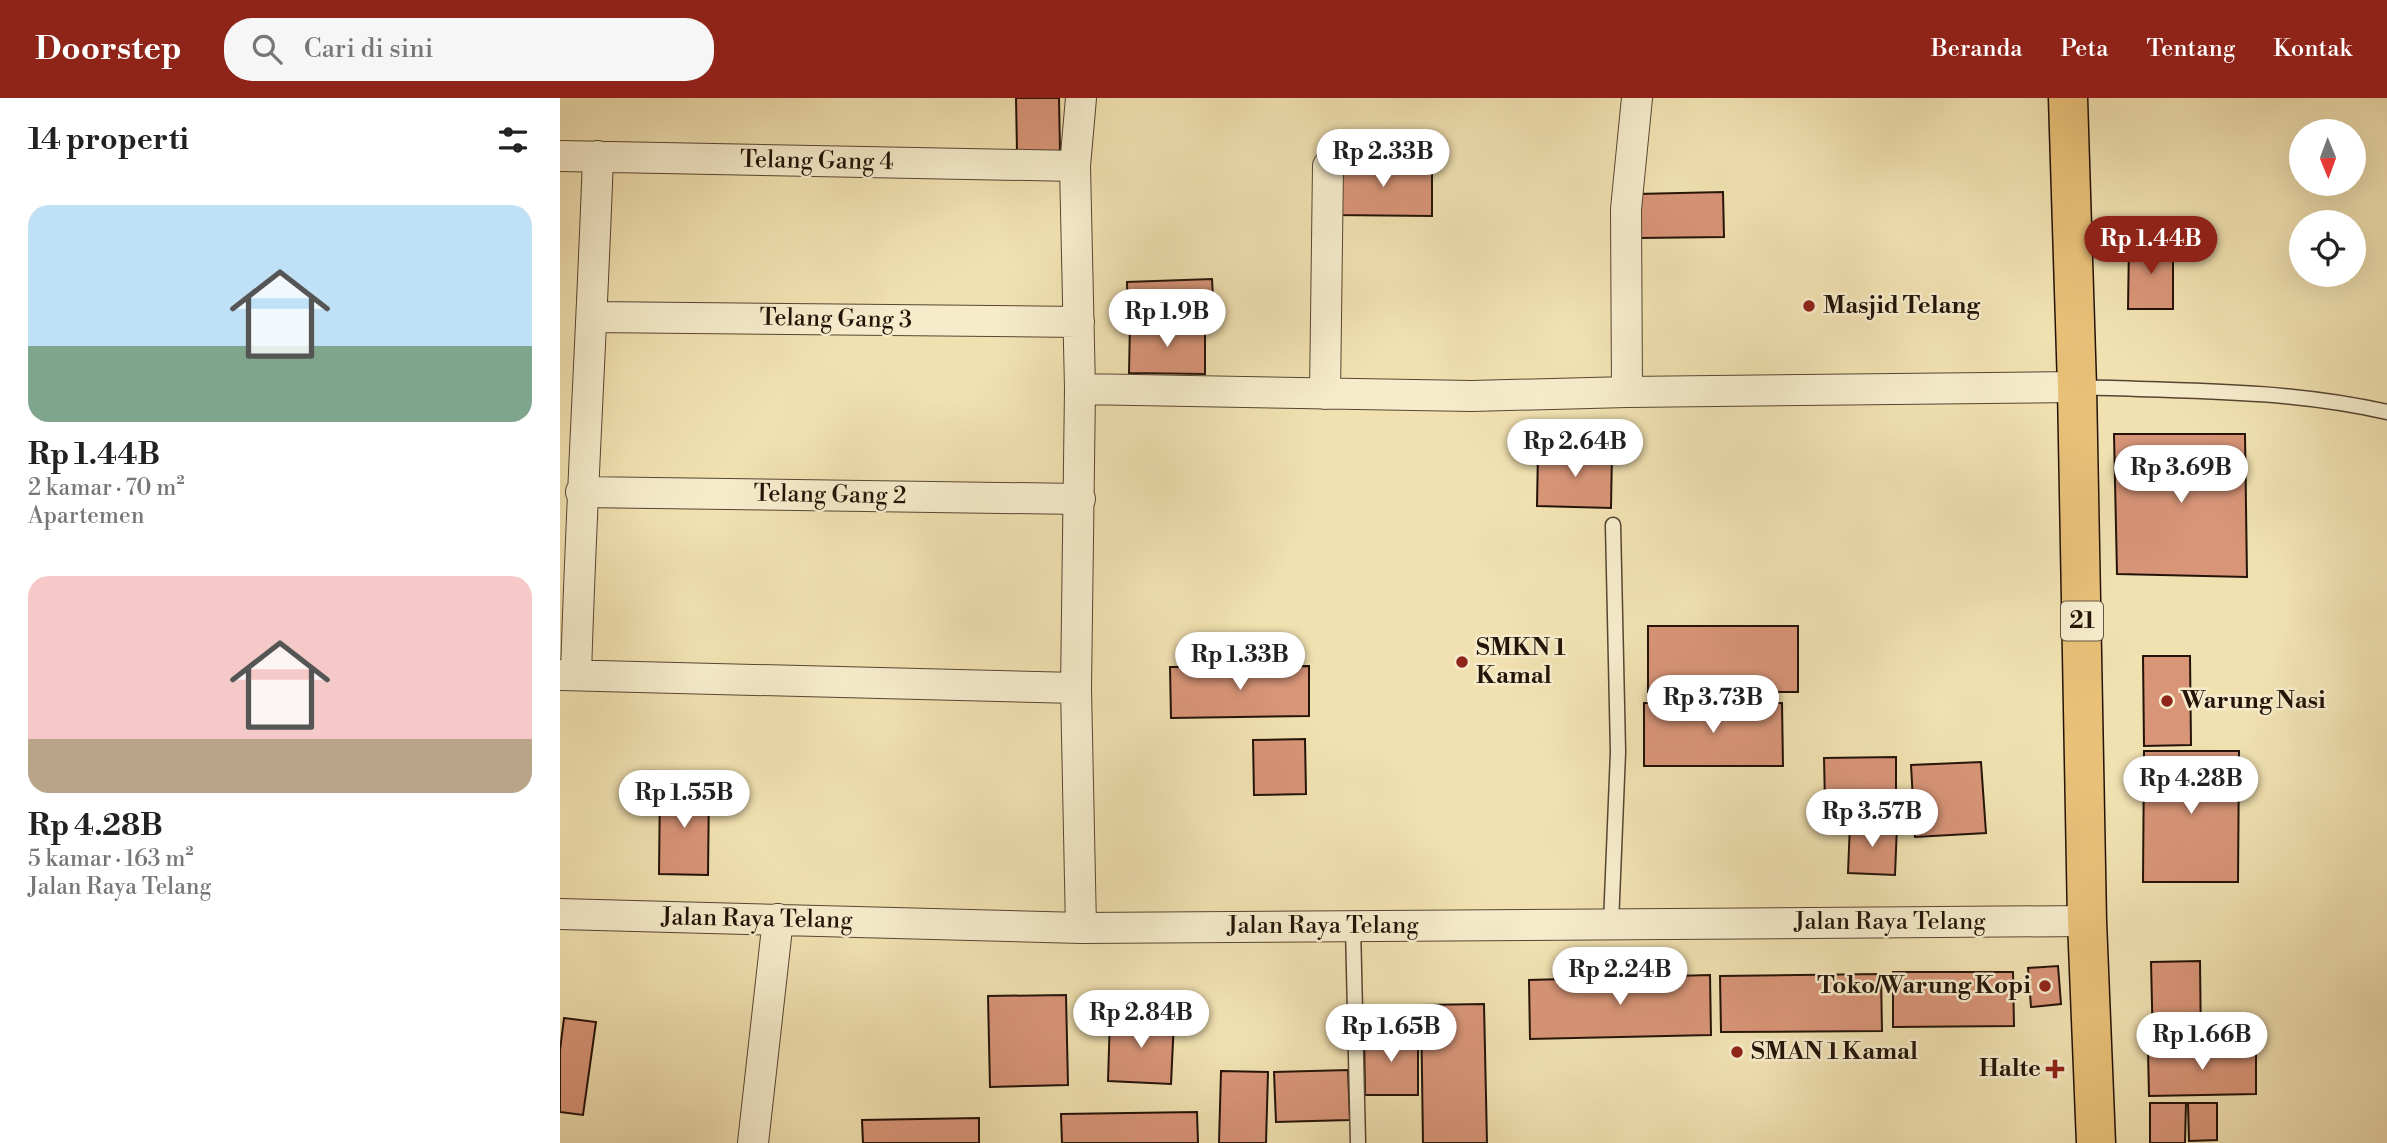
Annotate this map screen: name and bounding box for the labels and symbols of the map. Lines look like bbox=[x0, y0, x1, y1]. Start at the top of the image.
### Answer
north arrow bbox=[2289, 119, 2366, 196]
pin: Rp 2.33B bbox=[1311, 130, 1455, 189]
street label: Telang Gang 4 bbox=[740, 145, 894, 177]
pin: Rp 1.44B bbox=[2079, 216, 2223, 276]
pin: Rp 1.9B bbox=[1102, 289, 1232, 349]
place label: Masjid Telang bbox=[1823, 291, 1981, 321]
marker: Masjid Telang bbox=[1801, 298, 1817, 314]
street label: Telang Gang 3 bbox=[759, 303, 913, 335]
pin: Rp 2.64B bbox=[1503, 420, 1647, 479]
pin: Rp 3.69B bbox=[2109, 446, 2253, 505]
street label: Telang Gang 2 bbox=[753, 479, 907, 511]
road number: 21 bbox=[2061, 601, 2103, 640]
pin: Rp 1.33B bbox=[1168, 632, 1312, 692]
place label: SMKN 1 Kamal bbox=[1476, 633, 1566, 691]
marker: SMKN 1 Kamal bbox=[1454, 654, 1470, 670]
pin: Rp 3.73B bbox=[1641, 676, 1785, 735]
place label: Warung Nasi bbox=[2180, 686, 2326, 716]
marker: Warung Nasi bbox=[2159, 693, 2175, 709]
pin: Rp 4.28B bbox=[2119, 756, 2263, 816]
pin: Rp 1.55B bbox=[612, 770, 756, 830]
pin: Rp 3.57B bbox=[1800, 790, 1944, 849]
street label: Jalan Raya Telang bbox=[660, 902, 854, 936]
street label: Jalan Raya Telang bbox=[1793, 907, 1986, 937]
street label: Jalan Raya Telang bbox=[1226, 911, 1419, 941]
pin: Rp 2.24B bbox=[1548, 948, 1692, 1007]
place label: Toko/Warung Kopi bbox=[1817, 971, 2031, 1001]
marker: Toko/Warung Kopi bbox=[2037, 978, 2053, 994]
pin: Rp 2.84B bbox=[1069, 990, 1213, 1050]
pin: Rp 1.65B bbox=[1319, 1004, 1463, 1064]
pin: Rp 1.66B bbox=[2130, 1012, 2274, 1072]
place label: SMAN 1 Kamal bbox=[1751, 1037, 1918, 1067]
marker: SMAN 1 Kamal bbox=[1729, 1044, 1745, 1060]
place label: Halte bbox=[1979, 1054, 2041, 1084]
marker: Halte bbox=[2047, 1061, 2063, 1077]

